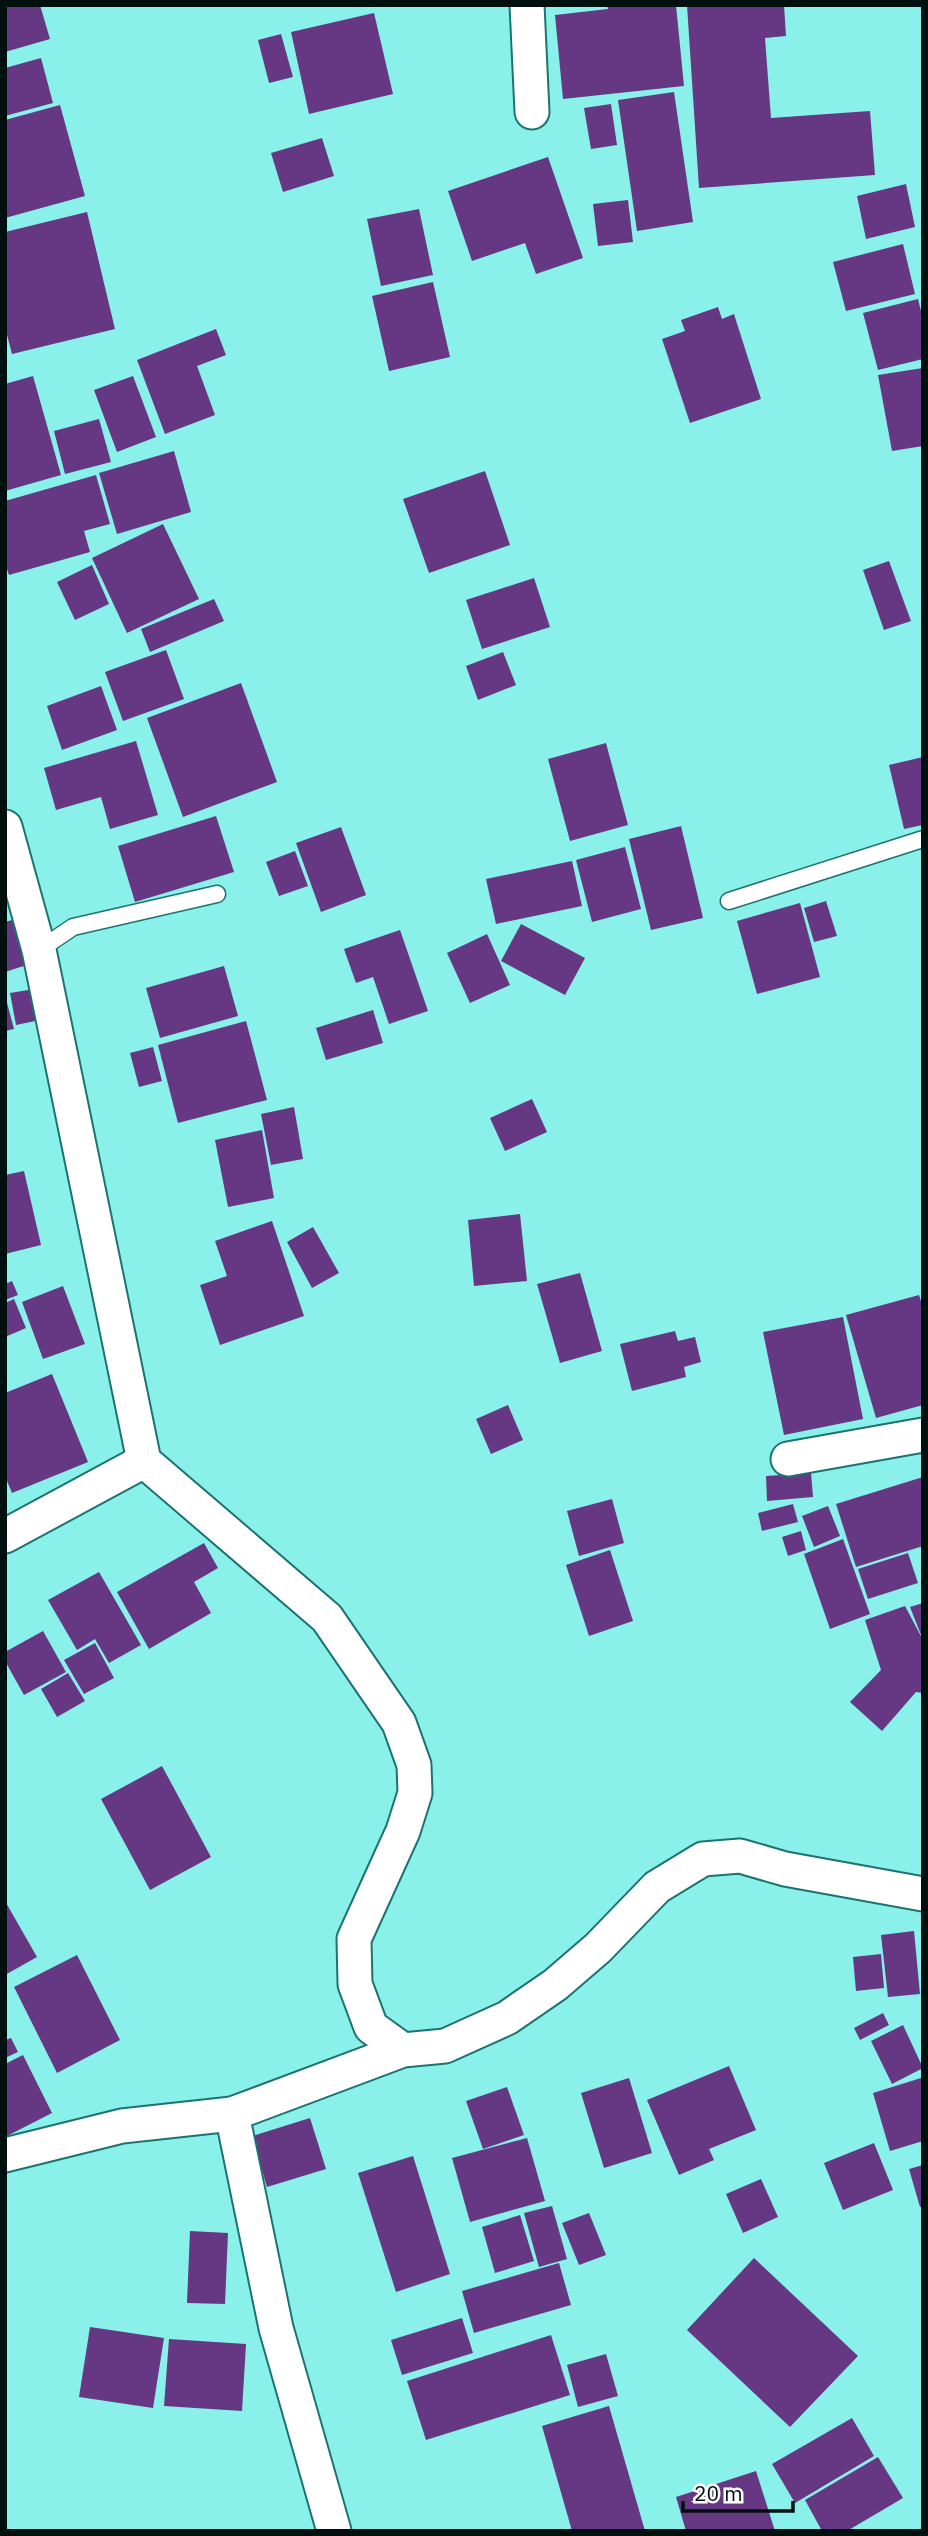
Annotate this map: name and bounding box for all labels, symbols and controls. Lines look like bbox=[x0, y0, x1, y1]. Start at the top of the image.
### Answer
scale bar bbox=[683, 2470, 793, 2514]
text: 20 m bbox=[694, 2479, 743, 2507]

